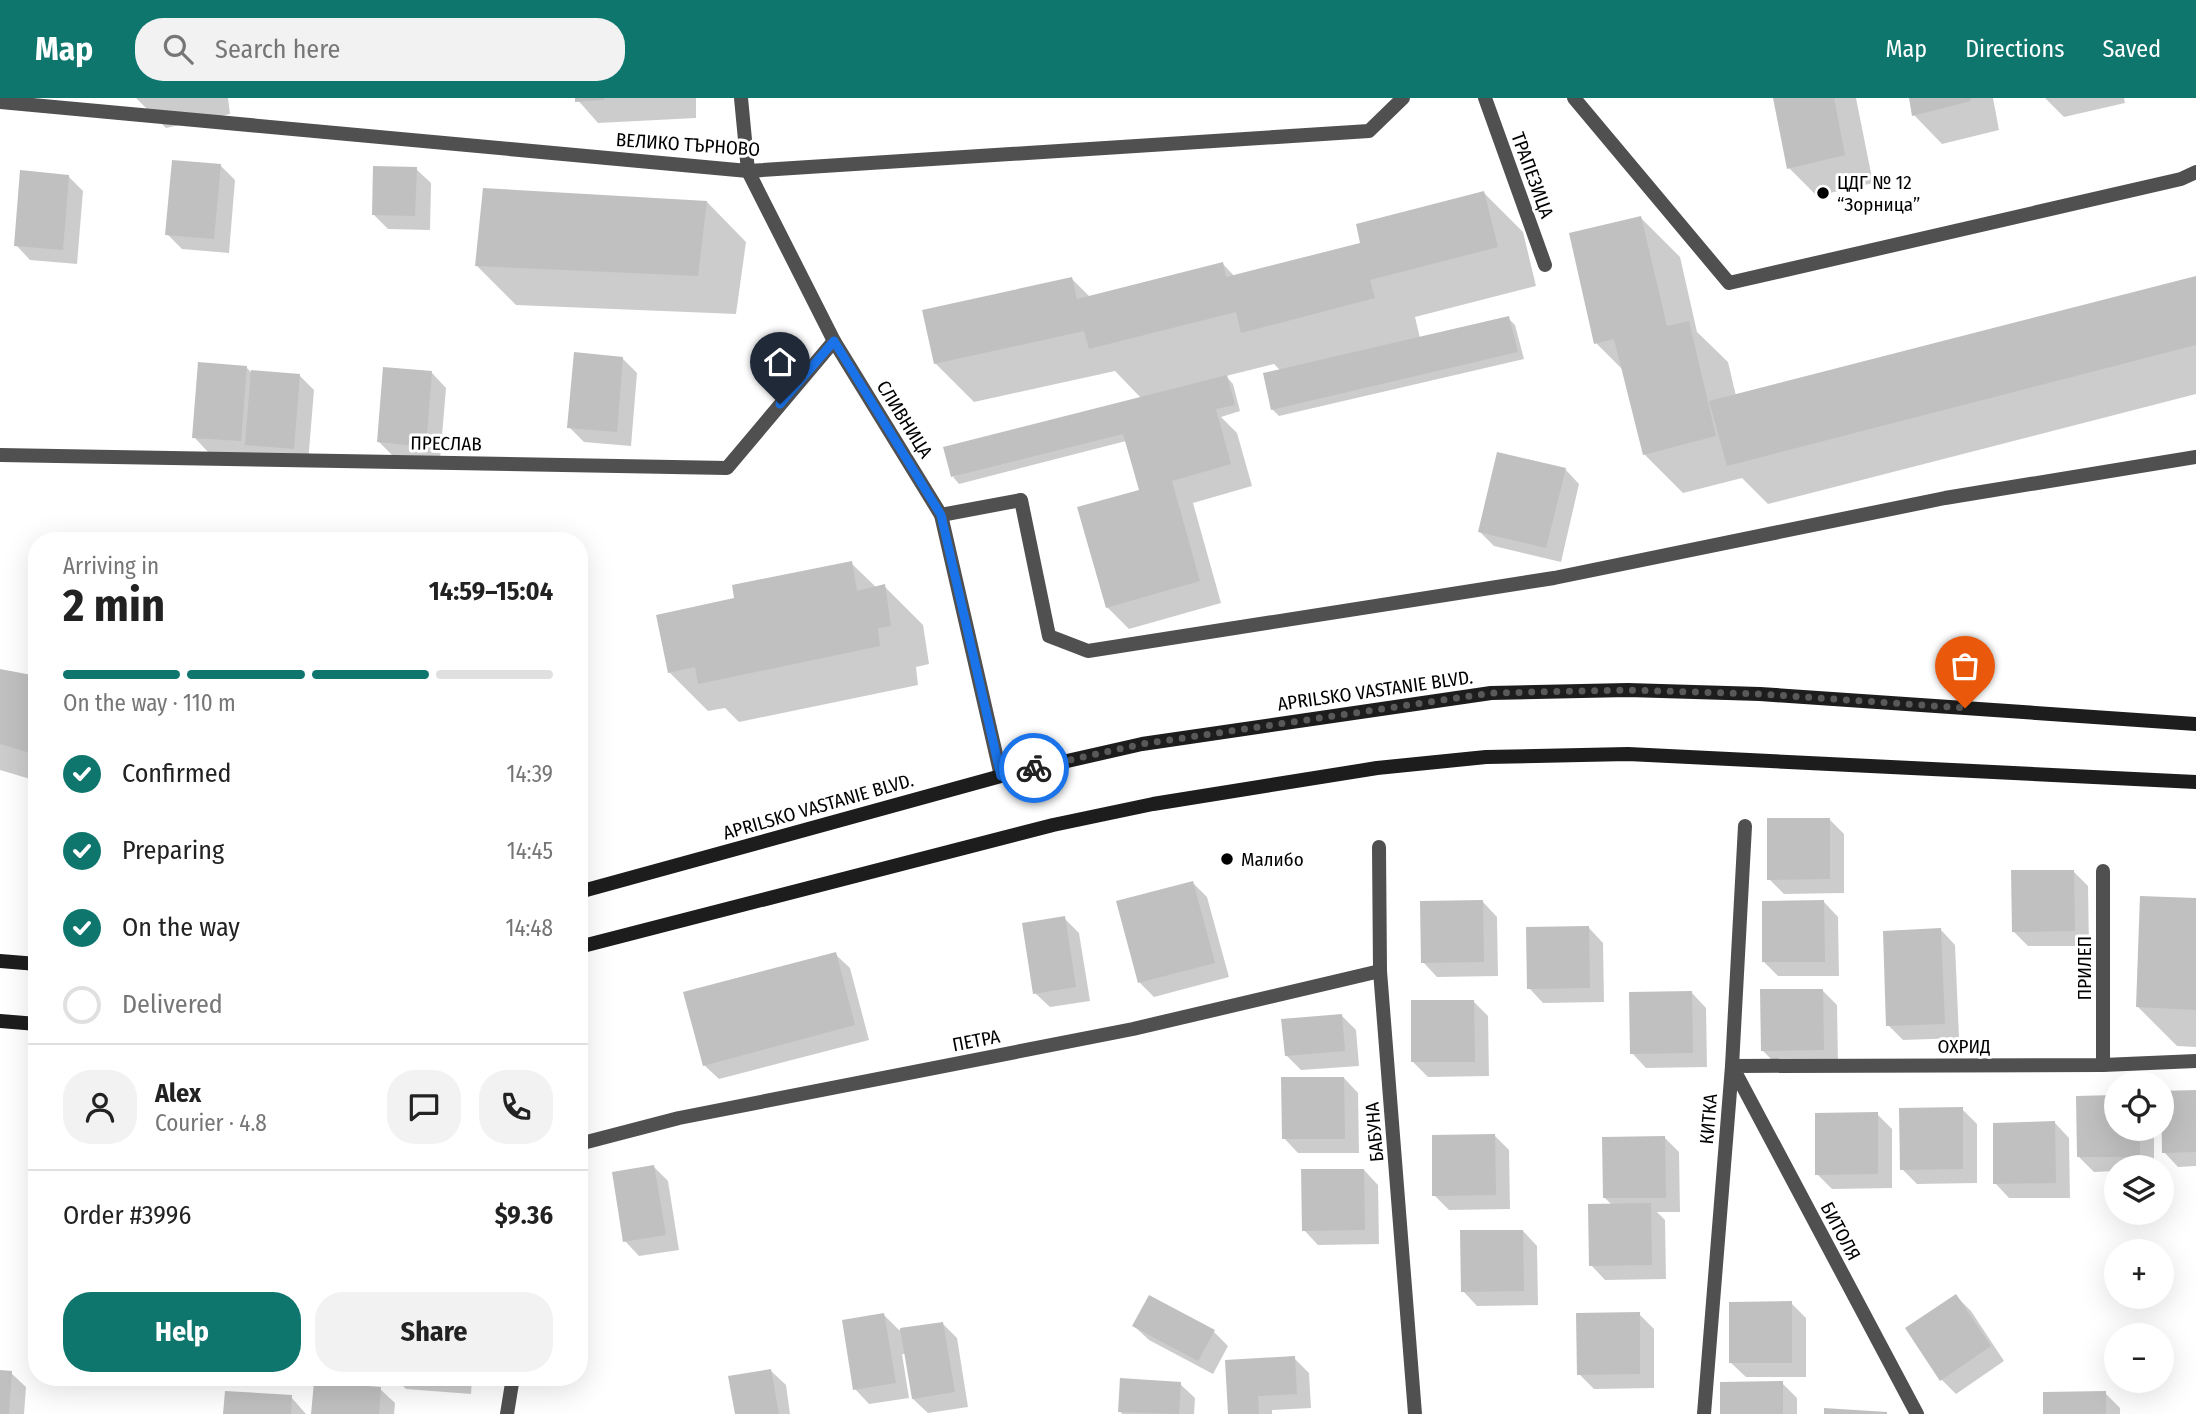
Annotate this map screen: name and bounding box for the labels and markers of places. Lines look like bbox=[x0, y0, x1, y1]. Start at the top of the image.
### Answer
place label: ЦДГ № 12 “Зорница” bbox=[1837, 171, 1920, 216]
marker: ЦДГ № 12 “Зорница” bbox=[1815, 185, 1831, 201]
pin bbox=[750, 332, 810, 404]
pin bbox=[1935, 636, 1995, 708]
place label: Малибо bbox=[1241, 848, 1304, 871]
marker: Малибо bbox=[1219, 851, 1235, 867]

